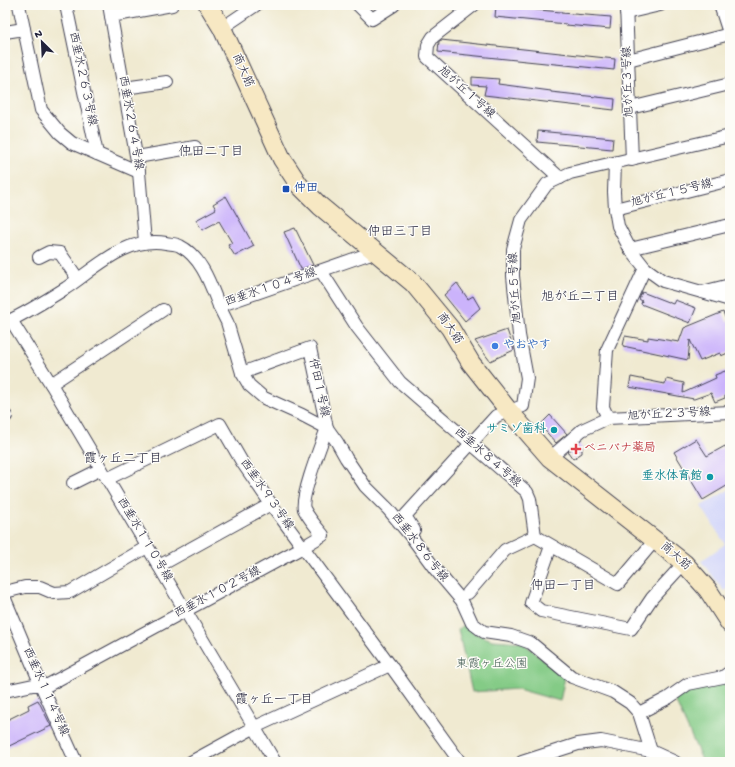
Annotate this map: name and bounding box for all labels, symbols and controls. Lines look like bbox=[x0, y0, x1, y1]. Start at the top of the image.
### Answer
north arrow bbox=[22, 22, 62, 62]
text: N bbox=[33, 28, 44, 42]
street label: 西垂水２６３号線 bbox=[65, 30, 100, 127]
street label: 旭が丘３号線 bbox=[620, 46, 637, 118]
street label: 商大筋 bbox=[228, 51, 257, 90]
street label: 旭が丘１号線 bbox=[435, 63, 498, 122]
street label: 西垂水２６４号線 bbox=[115, 74, 146, 171]
district label: 仲田二丁目 bbox=[178, 145, 244, 160]
street label: 旭が丘１５号線 bbox=[629, 176, 714, 211]
place label: 仲田 bbox=[294, 181, 318, 196]
marker: 仲田 bbox=[281, 184, 291, 194]
district label: 仲田三丁目 bbox=[367, 225, 433, 240]
street label: 旭が丘５号線 bbox=[506, 252, 525, 324]
street label: 西垂水１０４号線 bbox=[223, 265, 319, 310]
district label: 旭が丘二丁目 bbox=[541, 290, 619, 305]
street label: 商大筋 bbox=[433, 310, 466, 348]
place label: やおやす bbox=[503, 339, 551, 353]
marker: やおやす bbox=[490, 341, 500, 351]
street label: 仲田１号線 bbox=[305, 357, 332, 419]
street label: 旭が丘２３号線 bbox=[627, 405, 711, 424]
place label: サミゾ歯科 bbox=[486, 422, 546, 437]
street label: 西垂水８４号線 bbox=[451, 424, 524, 491]
marker: サミゾ歯科 bbox=[549, 425, 559, 435]
place label: ベニバナ薬局 bbox=[584, 441, 656, 456]
marker: ベニバナ薬局 bbox=[571, 444, 581, 454]
district label: 霞ヶ丘二丁目 bbox=[84, 451, 162, 467]
street label: 西垂水９３号線 bbox=[236, 456, 297, 533]
place label: 垂水体育館 bbox=[642, 469, 702, 484]
marker: 垂水体育館 bbox=[705, 472, 715, 482]
street label: 西垂水１１０号線 bbox=[113, 495, 176, 585]
street label: 西垂水８６号線 bbox=[388, 510, 451, 585]
street label: 商大筋 bbox=[657, 539, 694, 574]
street label: 西垂水１０２号線 bbox=[172, 563, 264, 622]
district label: 仲田一丁目 bbox=[530, 579, 596, 594]
street label: 西垂水１１４号線 bbox=[19, 645, 72, 739]
park label: 東霞ヶ丘公園 bbox=[456, 657, 528, 672]
district label: 霞ヶ丘一丁目 bbox=[235, 692, 313, 708]

